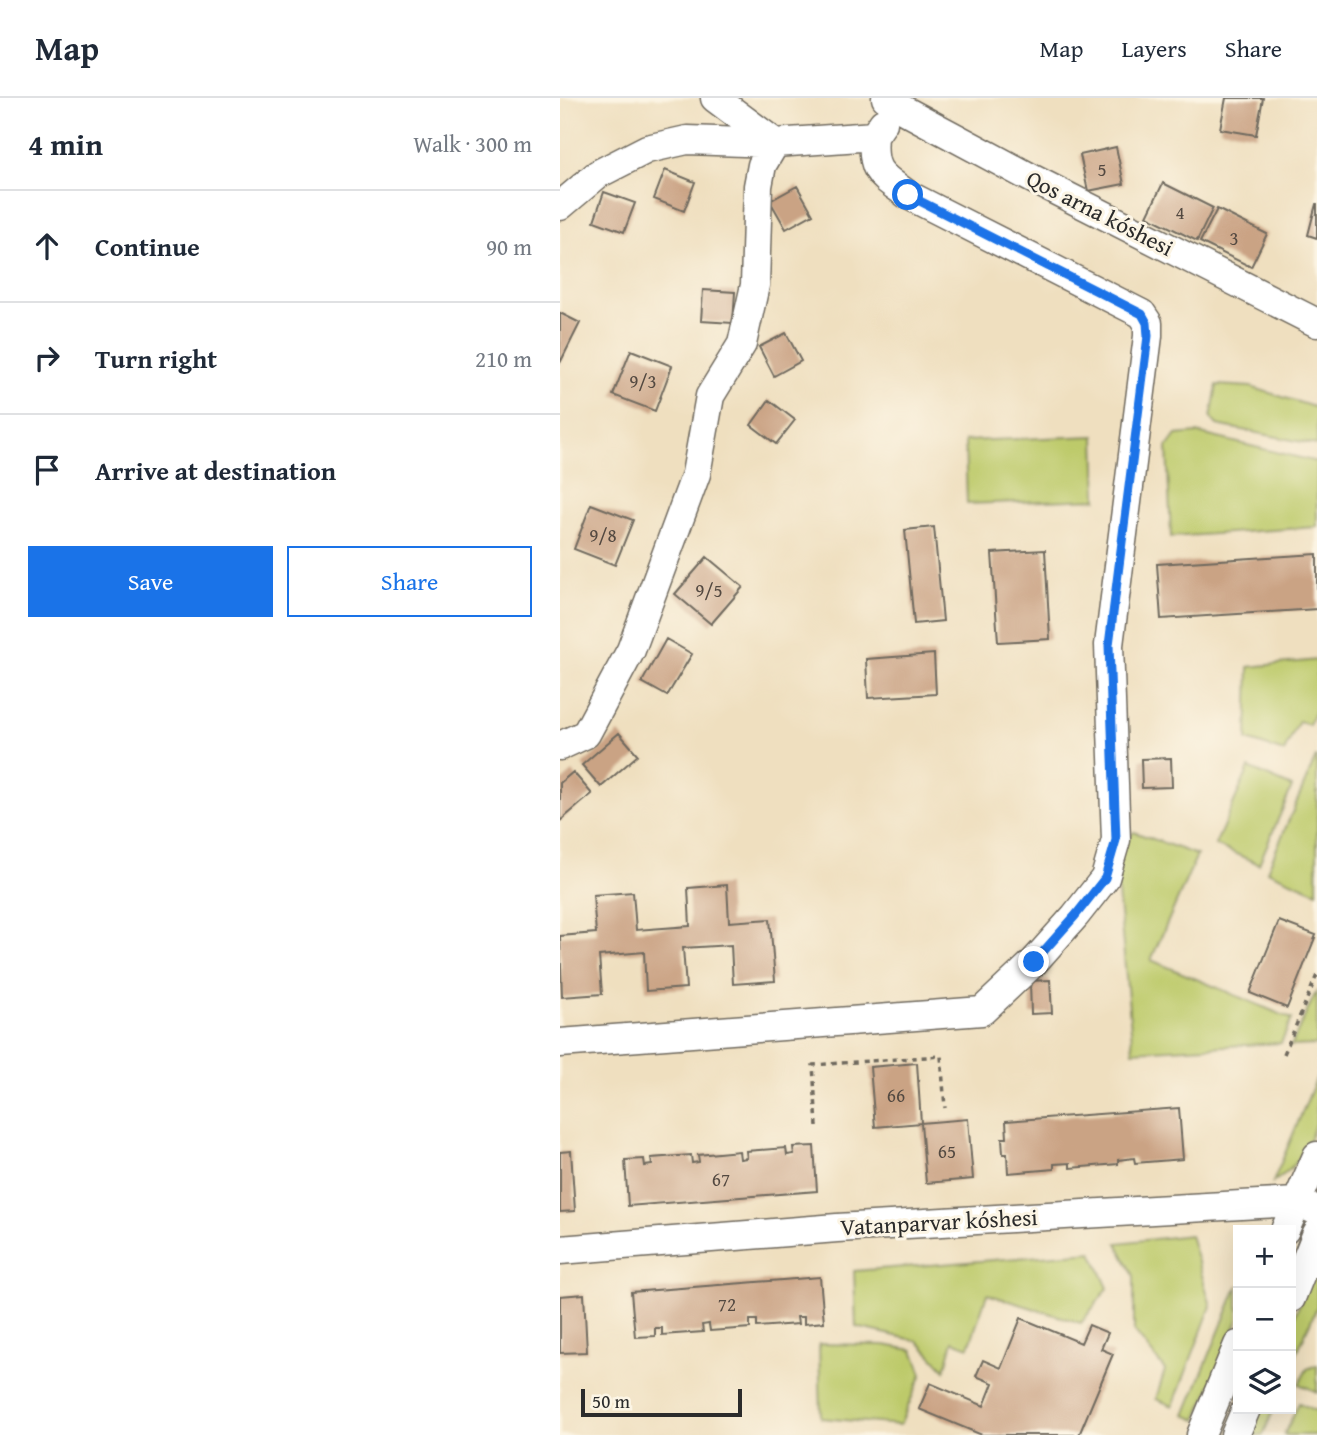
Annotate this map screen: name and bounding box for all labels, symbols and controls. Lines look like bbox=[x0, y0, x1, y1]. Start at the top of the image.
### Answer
text: Map bbox=[35, 24, 99, 72]
text: Map bbox=[1040, 31, 1083, 66]
text: Layers bbox=[1121, 31, 1187, 66]
text: Share bbox=[1225, 31, 1282, 66]
text: 4 min bbox=[28, 122, 103, 166]
text: Walk · 300 m bbox=[413, 127, 532, 160]
house number: 5 bbox=[1097, 155, 1107, 183]
street label: Qos arna kóshesi bbox=[1021, 161, 1179, 264]
route start bbox=[892, 179, 923, 210]
house number: 4 bbox=[1175, 198, 1185, 226]
house number: 3 bbox=[1229, 224, 1239, 252]
icon: ahead bbox=[28, 227, 66, 265]
text: Continue bbox=[95, 227, 200, 266]
text: 90 m bbox=[486, 230, 532, 263]
icon: right bbox=[28, 339, 66, 377]
text: Turn right bbox=[95, 339, 217, 378]
text: 210 m bbox=[475, 342, 532, 375]
house number: 9/3 bbox=[629, 367, 657, 395]
icon: arrive bbox=[28, 451, 66, 489]
text: Arrive at destination bbox=[95, 451, 336, 490]
house number: 9/8 bbox=[589, 521, 617, 549]
button: Save bbox=[28, 546, 273, 617]
button: Share bbox=[287, 546, 532, 617]
house number: 9/5 bbox=[695, 576, 723, 604]
route end bbox=[1018, 946, 1049, 977]
house number: 66 bbox=[887, 1081, 905, 1109]
house number: 65 bbox=[938, 1137, 956, 1165]
house number: 67 bbox=[712, 1165, 730, 1193]
street label: Vatanparvar kóshesi bbox=[839, 1200, 1038, 1243]
map controls bbox=[1233, 1225, 1296, 1414]
button: + bbox=[1233, 1225, 1296, 1288]
button: − bbox=[1233, 1288, 1296, 1351]
house number: 72 bbox=[718, 1290, 736, 1318]
button: layers bbox=[1233, 1351, 1296, 1414]
scale bar bbox=[581, 1386, 742, 1418]
text: 50 m bbox=[592, 1387, 630, 1415]

